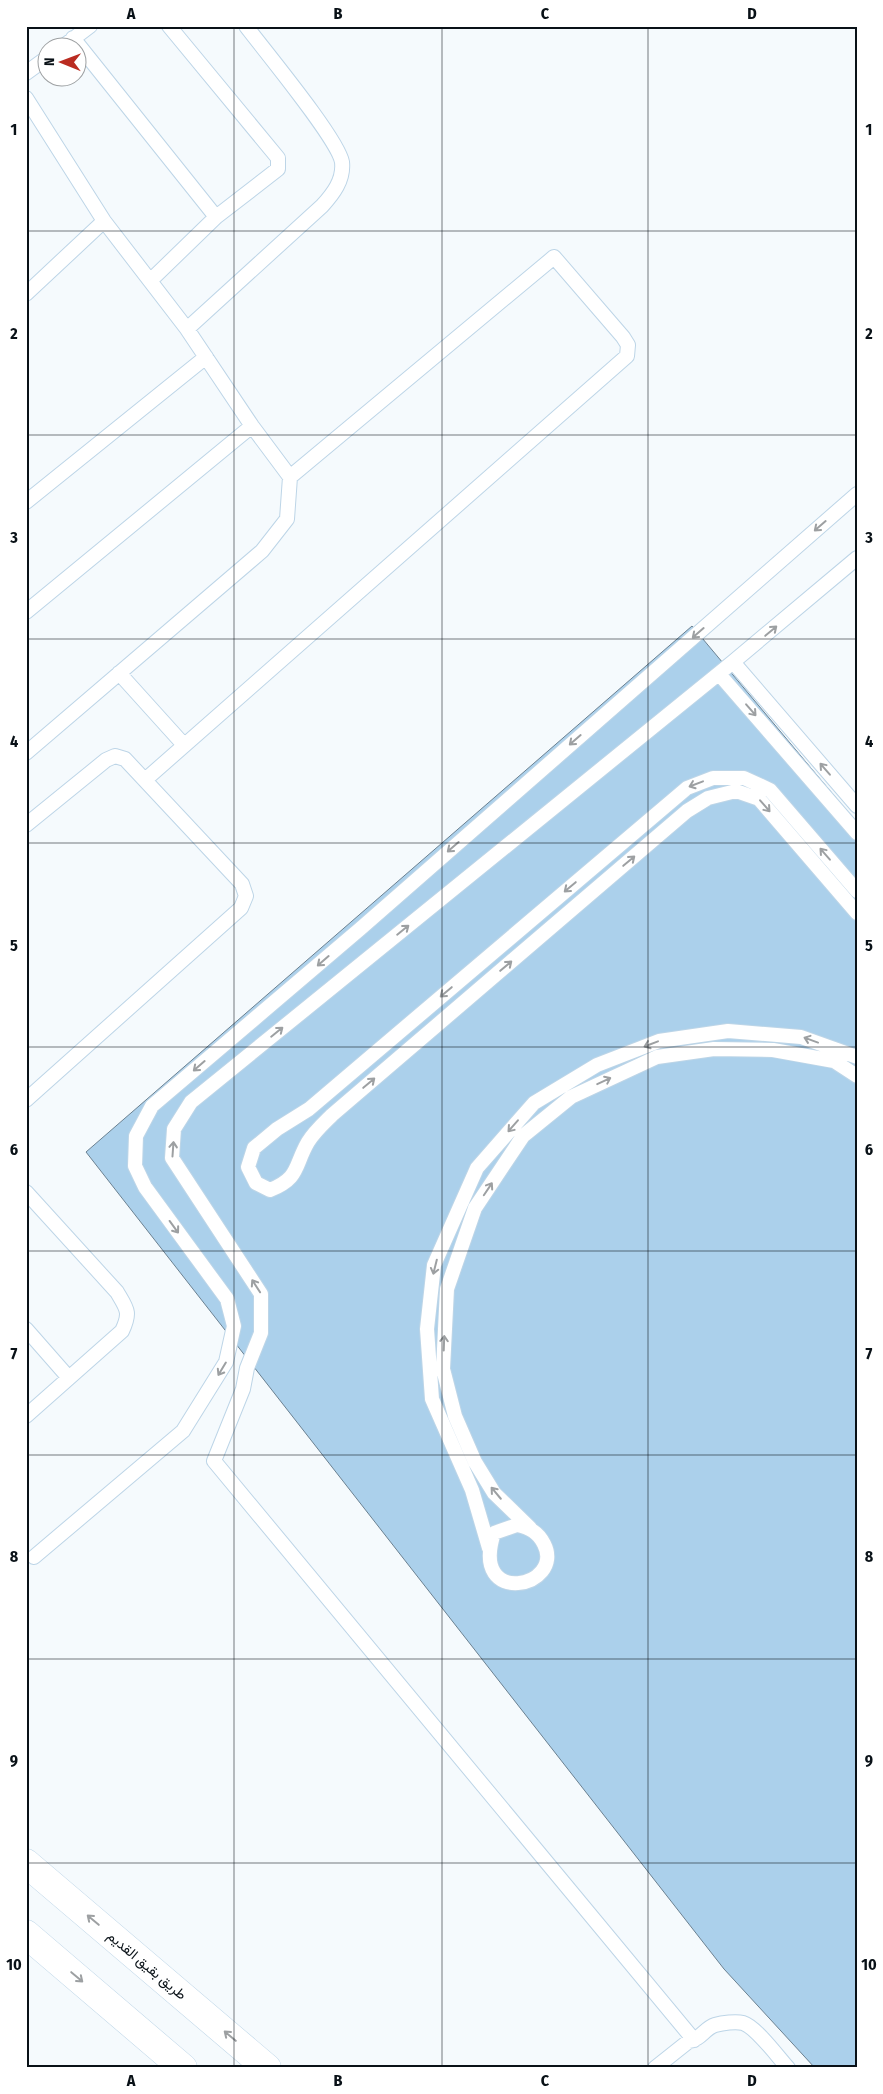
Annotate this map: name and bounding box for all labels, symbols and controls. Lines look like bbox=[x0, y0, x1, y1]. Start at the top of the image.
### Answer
text: A bbox=[126, 4, 136, 23]
text: B bbox=[334, 4, 343, 23]
text: C bbox=[541, 4, 550, 23]
text: D bbox=[747, 4, 757, 23]
north arrow bbox=[38, 38, 88, 88]
text: N bbox=[41, 57, 58, 66]
text: 1 bbox=[11, 120, 17, 139]
text: 1 bbox=[866, 120, 872, 139]
text: 2 bbox=[9, 324, 18, 343]
text: 2 bbox=[864, 324, 873, 343]
one-way arrow bbox=[814, 520, 827, 531]
text: 3 bbox=[9, 528, 18, 547]
text: 3 bbox=[864, 528, 873, 547]
one-way arrow bbox=[764, 625, 777, 636]
one-way arrow bbox=[691, 627, 704, 639]
one-way arrow bbox=[745, 704, 757, 717]
text: 4 bbox=[10, 732, 18, 751]
text: 4 bbox=[865, 732, 873, 751]
one-way arrow bbox=[569, 734, 582, 746]
one-way arrow bbox=[819, 763, 831, 776]
one-way arrow bbox=[689, 780, 704, 790]
one-way arrow bbox=[759, 800, 770, 813]
one-way arrow bbox=[447, 841, 460, 853]
one-way arrow bbox=[819, 848, 831, 861]
one-way arrow bbox=[623, 855, 636, 867]
one-way arrow bbox=[564, 881, 577, 892]
one-way arrow bbox=[396, 924, 409, 935]
text: 5 bbox=[10, 936, 18, 955]
text: 5 bbox=[865, 936, 873, 955]
one-way arrow bbox=[316, 955, 329, 966]
one-way arrow bbox=[499, 961, 512, 972]
one-way arrow bbox=[440, 986, 453, 998]
one-way arrow bbox=[270, 1027, 283, 1038]
one-way arrow bbox=[804, 1035, 819, 1044]
one-way arrow bbox=[643, 1040, 659, 1049]
one-way arrow bbox=[193, 1061, 206, 1072]
one-way arrow bbox=[596, 1076, 611, 1086]
one-way arrow bbox=[362, 1077, 375, 1089]
one-way arrow bbox=[507, 1120, 519, 1133]
text: 6 bbox=[10, 1140, 18, 1159]
text: 6 bbox=[865, 1140, 873, 1159]
one-way arrow bbox=[168, 1141, 177, 1157]
one-way arrow bbox=[483, 1182, 493, 1196]
one-way arrow bbox=[169, 1220, 179, 1234]
one-way arrow bbox=[430, 1258, 439, 1274]
one-way arrow bbox=[251, 1280, 261, 1294]
one-way arrow bbox=[440, 1335, 449, 1351]
text: 7 bbox=[11, 1344, 18, 1363]
text: 7 bbox=[866, 1344, 873, 1363]
one-way arrow bbox=[216, 1361, 226, 1375]
one-way arrow bbox=[490, 1487, 502, 1500]
text: 8 bbox=[10, 1547, 19, 1566]
text: 8 bbox=[865, 1547, 874, 1566]
text: 9 bbox=[10, 1751, 18, 1770]
text: 9 bbox=[865, 1751, 873, 1770]
one-way arrow bbox=[86, 1914, 99, 1925]
street label: طريق بقيق القديم bbox=[104, 1927, 190, 2003]
text: 10 bbox=[6, 1955, 22, 1974]
text: 10 bbox=[861, 1955, 877, 1974]
one-way arrow bbox=[70, 1972, 83, 1983]
one-way arrow bbox=[224, 2031, 237, 2042]
text: A bbox=[126, 2071, 136, 2090]
text: B bbox=[334, 2071, 343, 2090]
text: C bbox=[541, 2071, 550, 2090]
text: D bbox=[747, 2071, 757, 2090]

